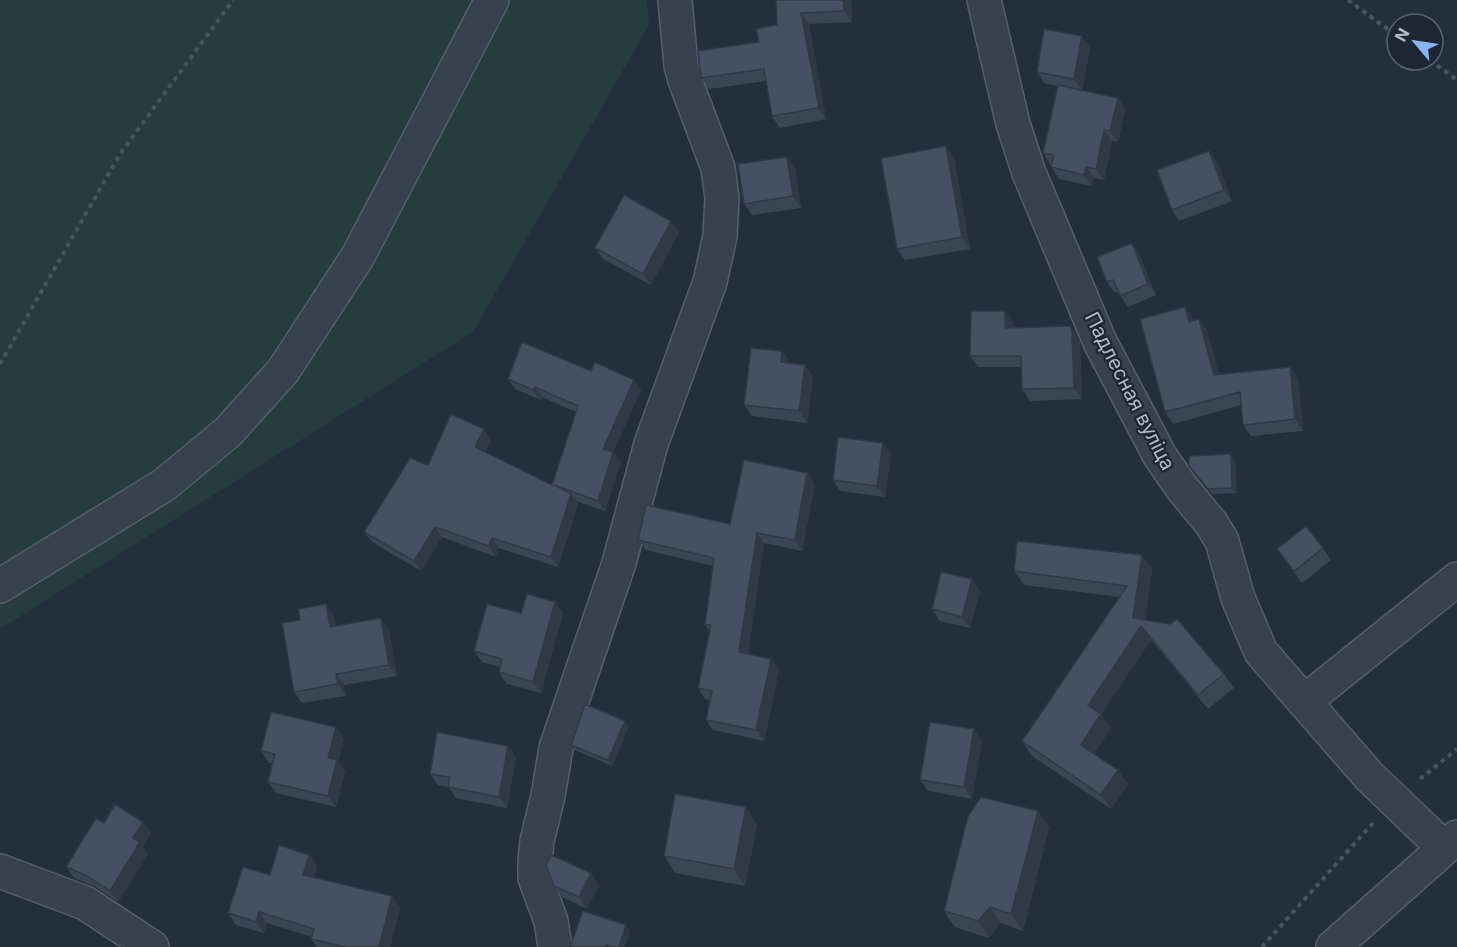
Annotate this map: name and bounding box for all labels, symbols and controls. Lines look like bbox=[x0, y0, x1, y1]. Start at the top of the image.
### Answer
north arrow bbox=[1385, 12, 1445, 72]
text: N bbox=[1390, 25, 1414, 45]
street label: Падлесная вуліца bbox=[1080, 308, 1180, 474]

